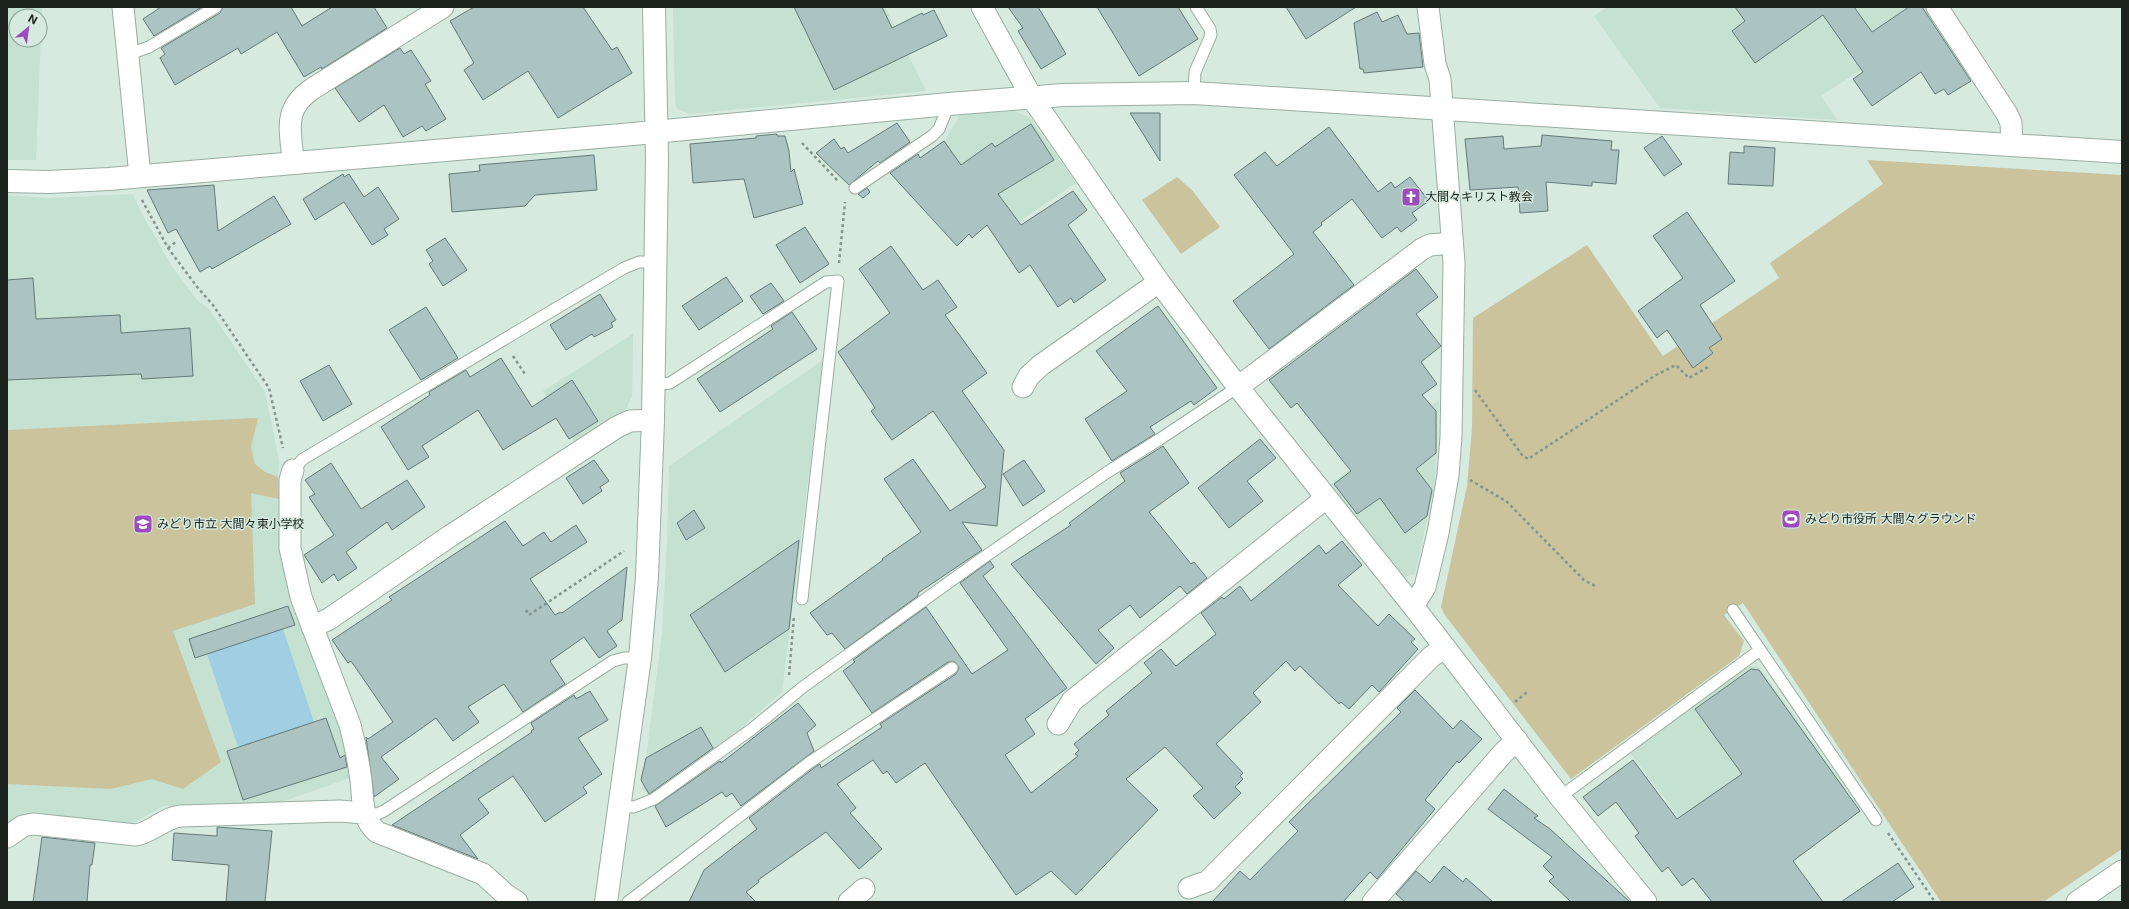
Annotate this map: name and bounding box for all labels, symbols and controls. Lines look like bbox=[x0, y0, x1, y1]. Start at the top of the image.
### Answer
north arrow bbox=[8, 8, 48, 48]
text: N bbox=[26, 11, 40, 27]
church icon: 大間々キリスト教会 bbox=[1400, 186, 1422, 208]
place label: 大間々キリスト教会 bbox=[1425, 189, 1533, 204]
sports icon: みどり市役所 大間々グラウンド bbox=[1780, 508, 1802, 530]
place label: みどり市役所 大間々グラウンド bbox=[1805, 511, 1976, 526]
school or university icon: みどり市立 大間々東小学校 bbox=[132, 513, 154, 535]
place label: みどり市立 大間々東小学校 bbox=[157, 516, 304, 531]

